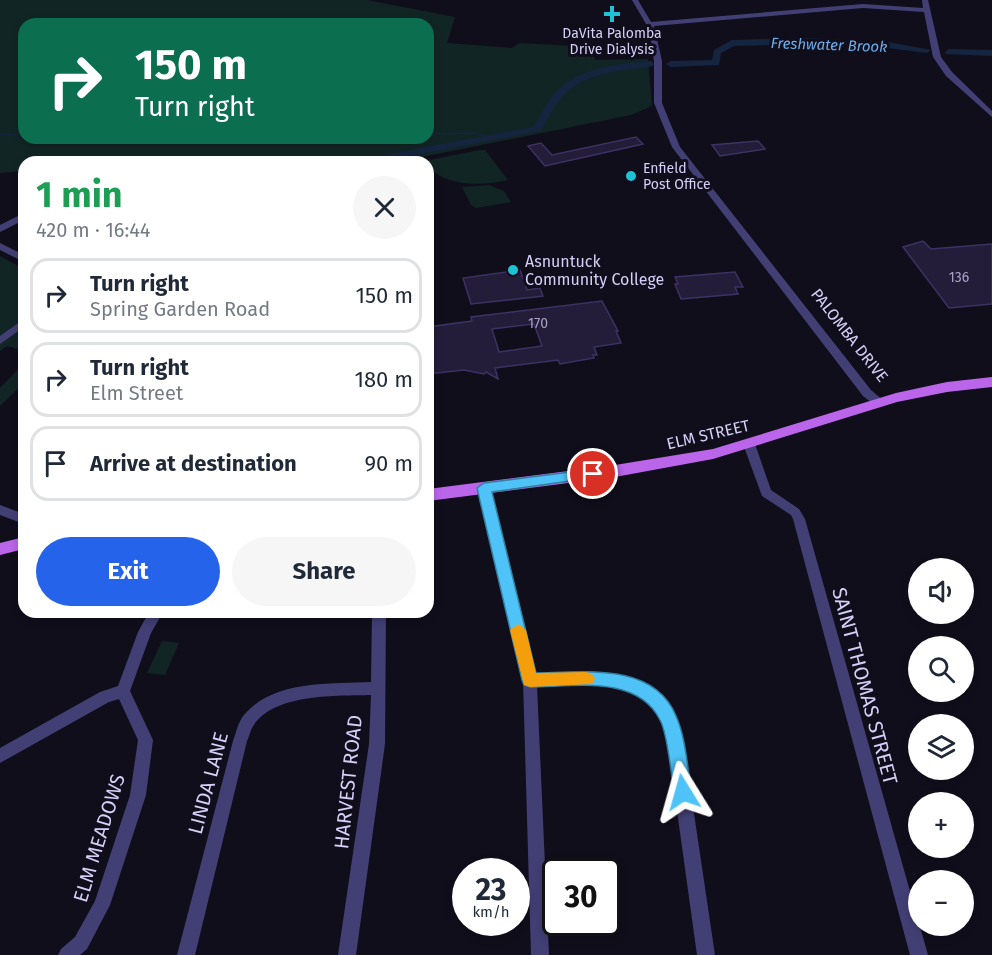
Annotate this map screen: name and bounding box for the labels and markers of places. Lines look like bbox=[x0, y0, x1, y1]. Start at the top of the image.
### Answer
marker: DaVita Palomba Drive Dialysis bbox=[603, 5, 621, 23]
place label: DaVita Palomba Drive Dialysis bbox=[562, 25, 662, 58]
place label: Enfield Post Office bbox=[643, 160, 711, 193]
marker: Enfield Post Office bbox=[624, 169, 638, 183]
place label: Asnuntuck Community College bbox=[525, 252, 664, 289]
marker: Asnuntuck Community College bbox=[506, 263, 520, 277]
pin bbox=[567, 448, 618, 499]

